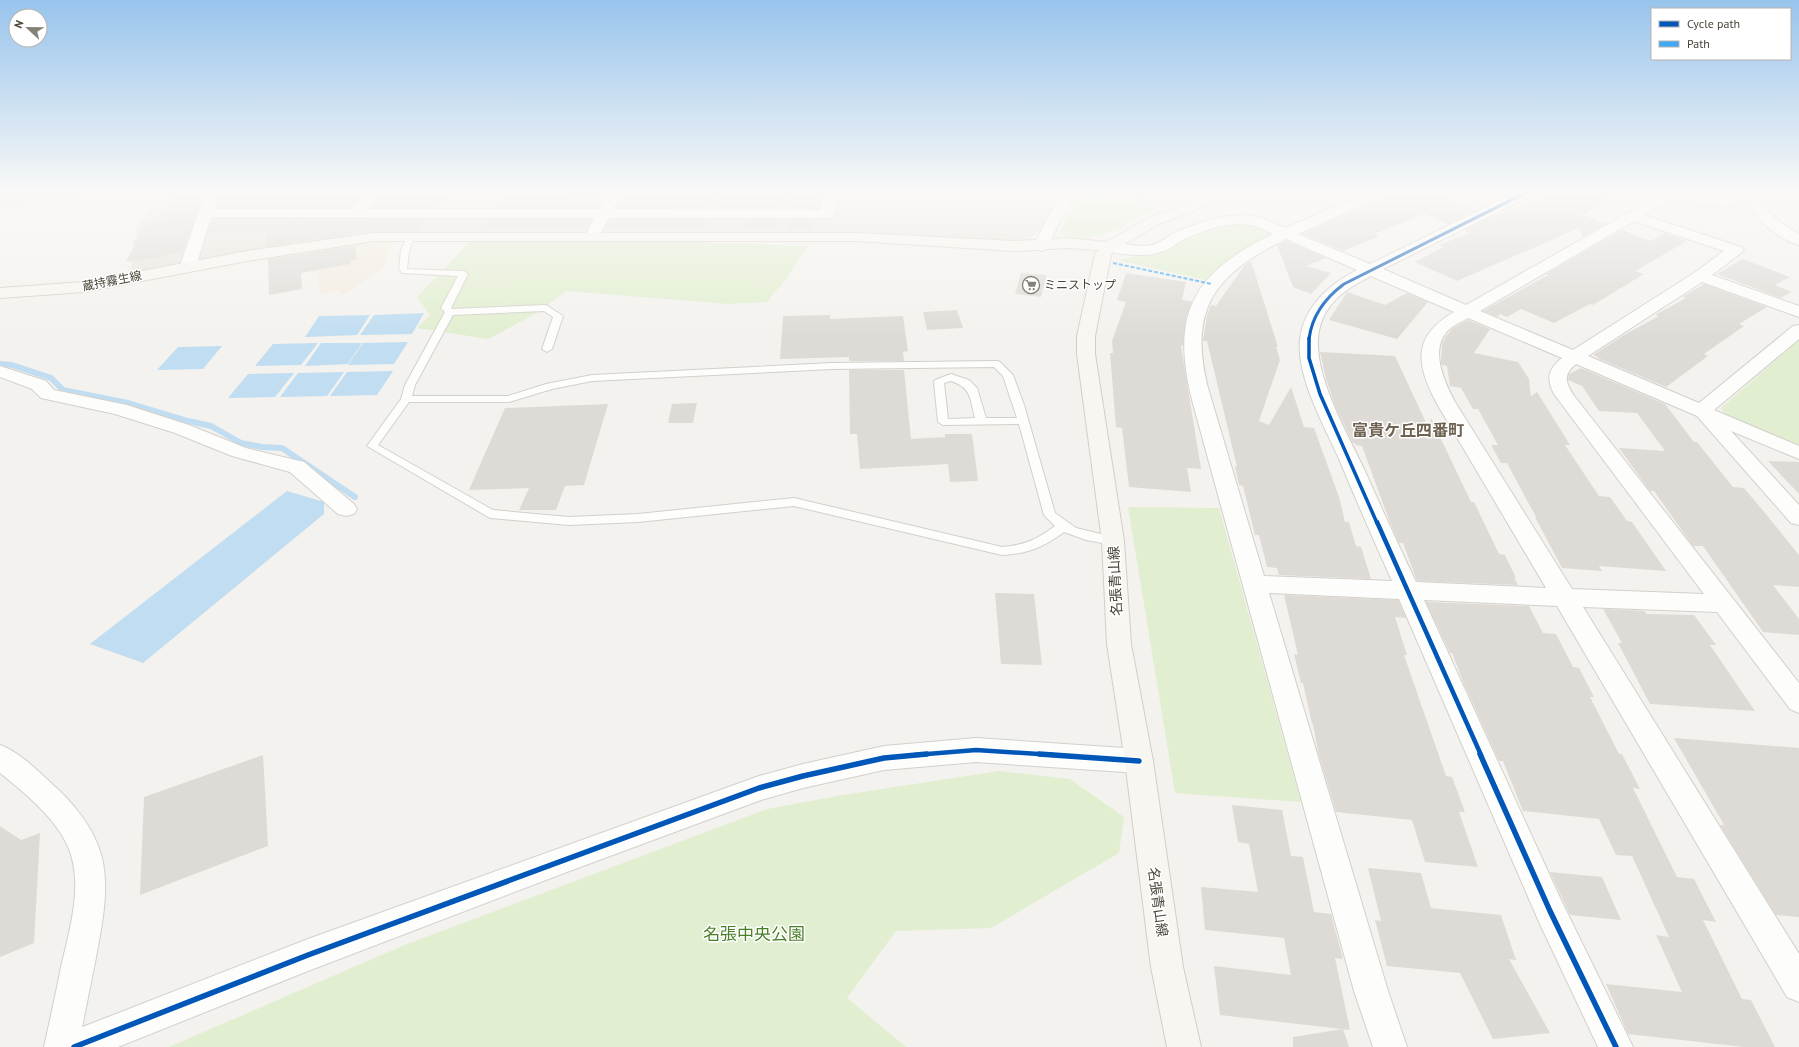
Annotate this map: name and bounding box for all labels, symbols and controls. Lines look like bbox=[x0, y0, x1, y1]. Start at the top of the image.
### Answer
north arrow bbox=[8, 8, 48, 48]
legend bbox=[1651, 8, 1791, 60]
text: Cycle path bbox=[1687, 16, 1740, 31]
text: N bbox=[11, 18, 27, 30]
text: Path bbox=[1687, 36, 1710, 51]
street label: 蔵持霧生線 bbox=[81, 267, 143, 294]
supermarket icon: ミニストップ bbox=[1021, 275, 1041, 295]
place label: ミニストップ bbox=[1044, 277, 1116, 292]
district label: 富貴ケ丘四番町 bbox=[1352, 420, 1464, 440]
street label: 名張青山線 bbox=[1104, 546, 1126, 616]
street label: 名張青山線 bbox=[1144, 866, 1172, 938]
park label: 名張中央公園 bbox=[703, 923, 805, 945]

